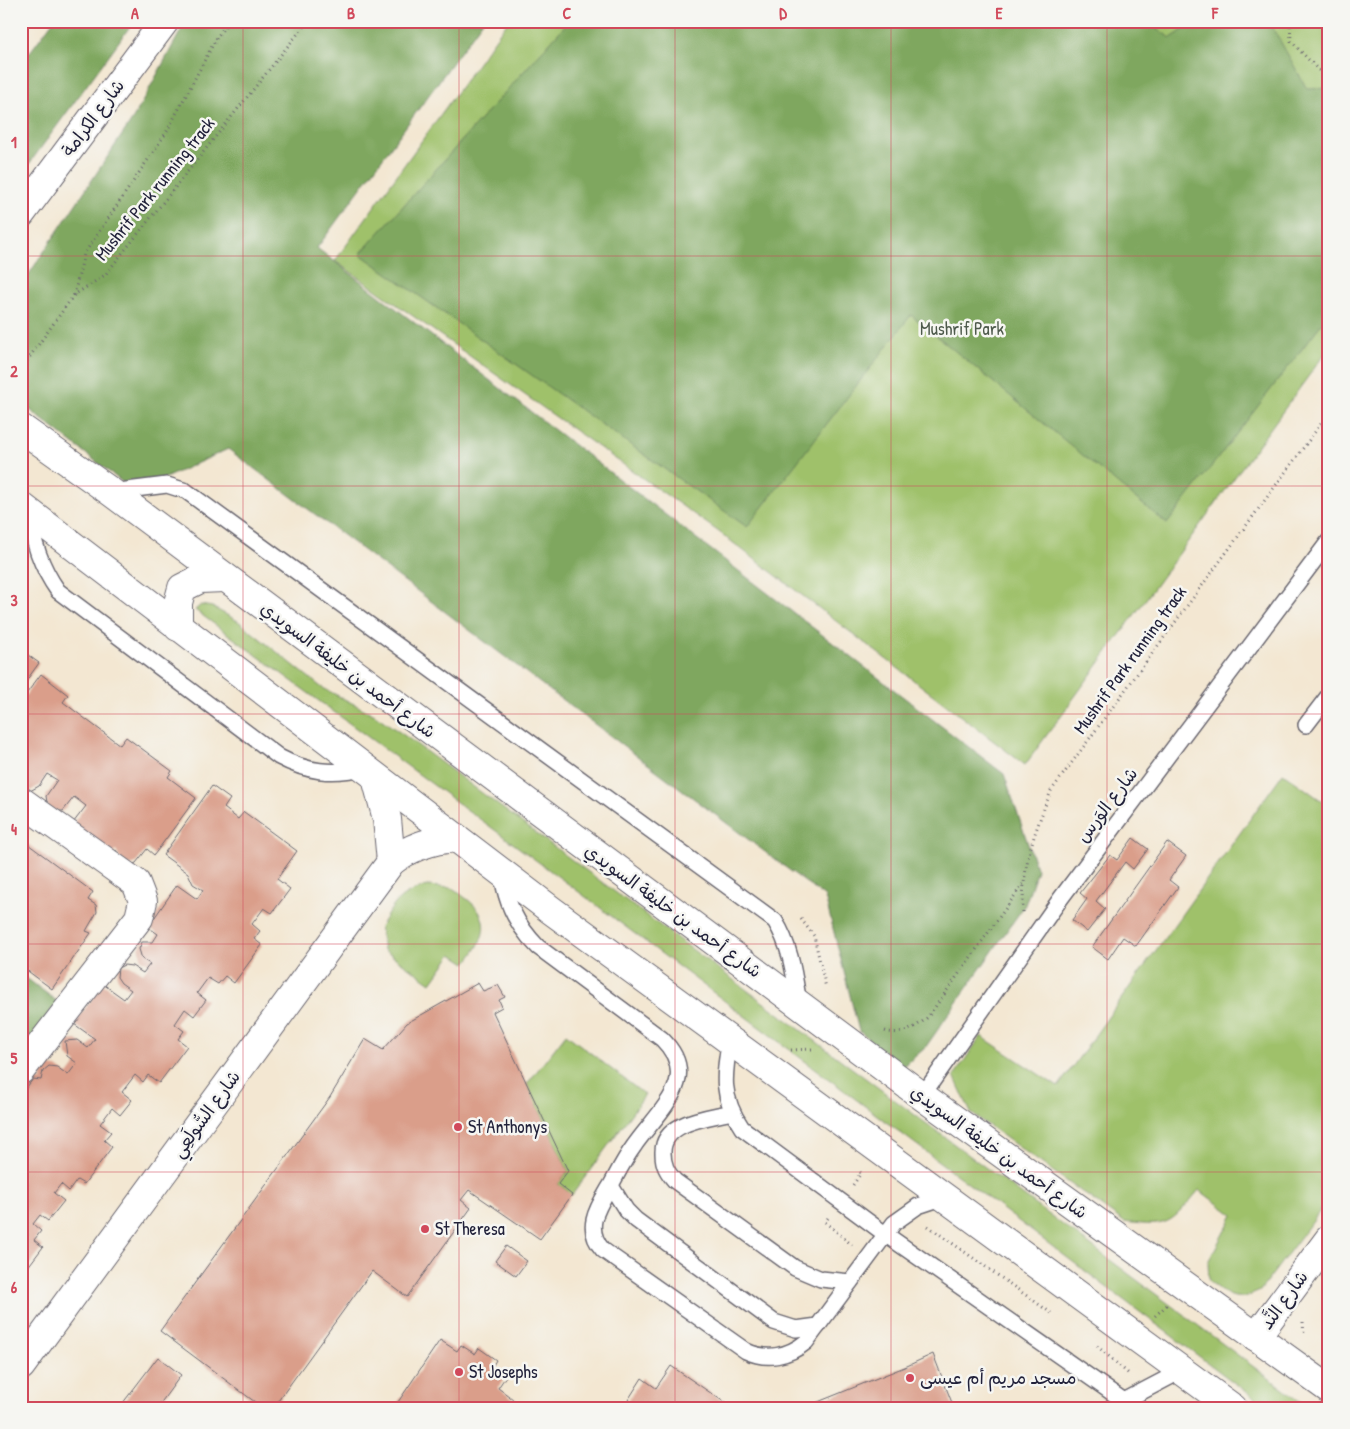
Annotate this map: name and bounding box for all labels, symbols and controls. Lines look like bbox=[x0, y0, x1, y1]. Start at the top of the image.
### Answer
text: A bbox=[131, 2, 139, 24]
text: B bbox=[347, 2, 355, 24]
text: C bbox=[563, 2, 572, 24]
text: D bbox=[779, 2, 787, 24]
text: E bbox=[995, 2, 1003, 24]
text: F bbox=[1211, 2, 1219, 24]
street label: شارع الكرامة bbox=[55, 74, 130, 162]
street label: Mushrif Park running track bbox=[89, 111, 221, 266]
text: 1 bbox=[11, 131, 17, 153]
park label: Mushrif Park bbox=[920, 316, 1005, 341]
text: 2 bbox=[10, 360, 18, 382]
street label: Mushrif Park running track bbox=[1067, 580, 1192, 739]
text: 3 bbox=[10, 589, 18, 611]
street label: شارع أحمد بن خليفة السويدي bbox=[255, 595, 441, 745]
street label: شارع الوَرس bbox=[1070, 762, 1143, 847]
text: 4 bbox=[11, 818, 17, 840]
street label: شارع أحمد بن خليفة السويدي bbox=[579, 838, 767, 984]
text: 5 bbox=[11, 1047, 18, 1069]
street label: شارع السُّولَعِي bbox=[165, 1065, 249, 1165]
street label: شارع أحمد بن خليفة السويدي bbox=[905, 1079, 1093, 1225]
place label: St Anthonys bbox=[468, 1114, 547, 1139]
marker: St Anthonys bbox=[452, 1121, 464, 1133]
place label: St Theresa bbox=[435, 1216, 505, 1241]
marker: St Theresa bbox=[419, 1223, 431, 1235]
street label: شارع النَّد bbox=[1254, 1265, 1313, 1334]
text: 6 bbox=[11, 1276, 18, 1298]
place label: St Josephs bbox=[469, 1359, 538, 1384]
place label: مسجد مريم أم عيسى bbox=[920, 1365, 1077, 1392]
marker: St Josephs bbox=[453, 1366, 465, 1378]
marker: مسجد مريم أم عيسى bbox=[904, 1372, 916, 1384]

